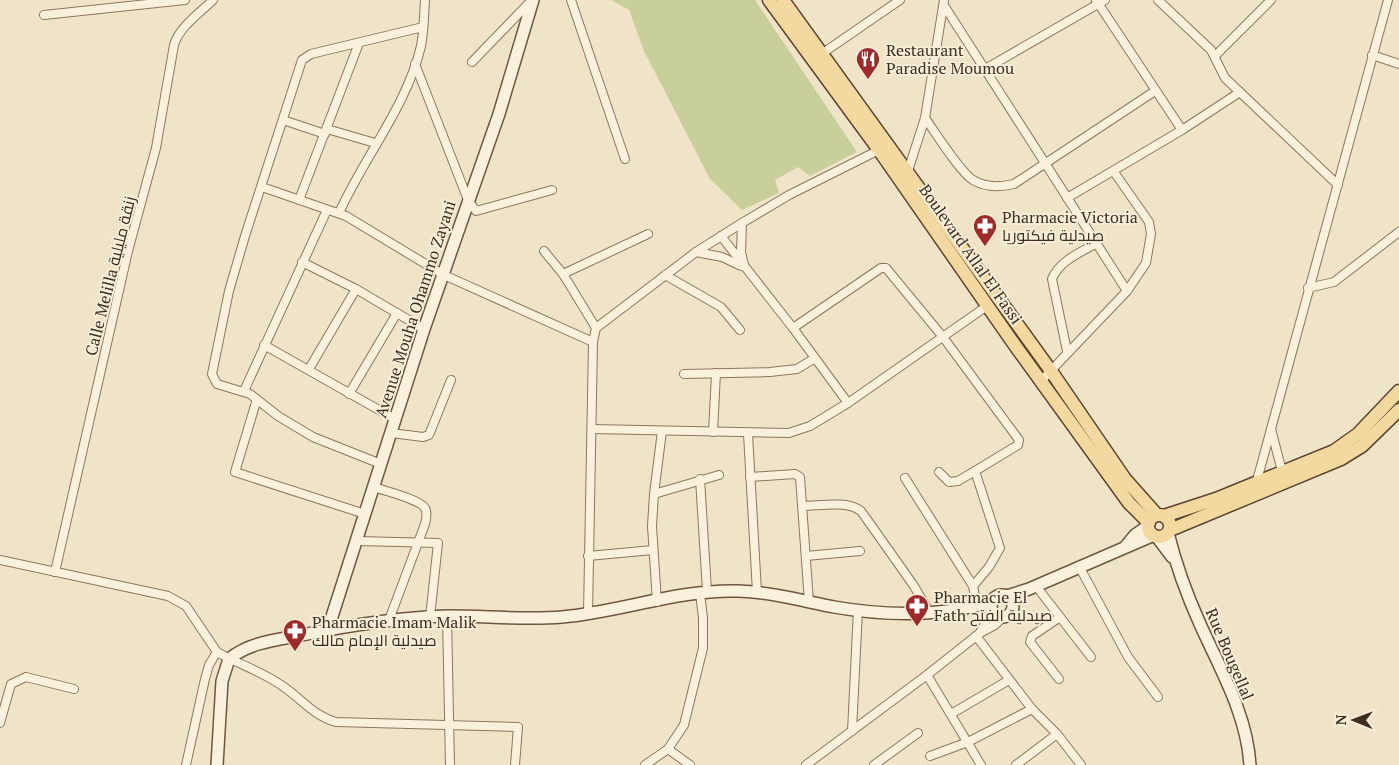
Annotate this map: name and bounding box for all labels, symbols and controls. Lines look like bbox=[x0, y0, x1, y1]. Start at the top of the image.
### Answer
place label: Restaurant Paradise Moumou bbox=[886, 39, 1014, 79]
restaurant icon: Restaurant Paradise Moumou bbox=[855, 46, 881, 80]
street label: Boulevard Allal El Fassi bbox=[914, 180, 1028, 328]
street label: Calle Melilla زنقة مليلية bbox=[80, 194, 140, 358]
street label: Avenue Mouha Ohammo Zayani bbox=[369, 197, 461, 421]
place label: Pharmacie Victoria صيدلية فيكتوريا bbox=[1002, 206, 1138, 246]
pharmacy icon: Pharmacie Victoria صيدلية فيكتوريا bbox=[972, 213, 998, 247]
place label: Pharmacie El Fath صيدلية الفتح bbox=[934, 586, 1052, 627]
pharmacy icon: Pharmacie El Fath صيدلية الفتح bbox=[904, 593, 930, 627]
street label: Rue Bougellal bbox=[1201, 605, 1259, 704]
place label: Pharmacie Imam Malik صيدلية الإمام مالك bbox=[312, 611, 477, 652]
pharmacy icon: Pharmacie Imam Malik صيدلية الإمام مالك bbox=[282, 618, 308, 652]
north arrow bbox=[1329, 695, 1379, 745]
text: N bbox=[1331, 714, 1350, 725]

